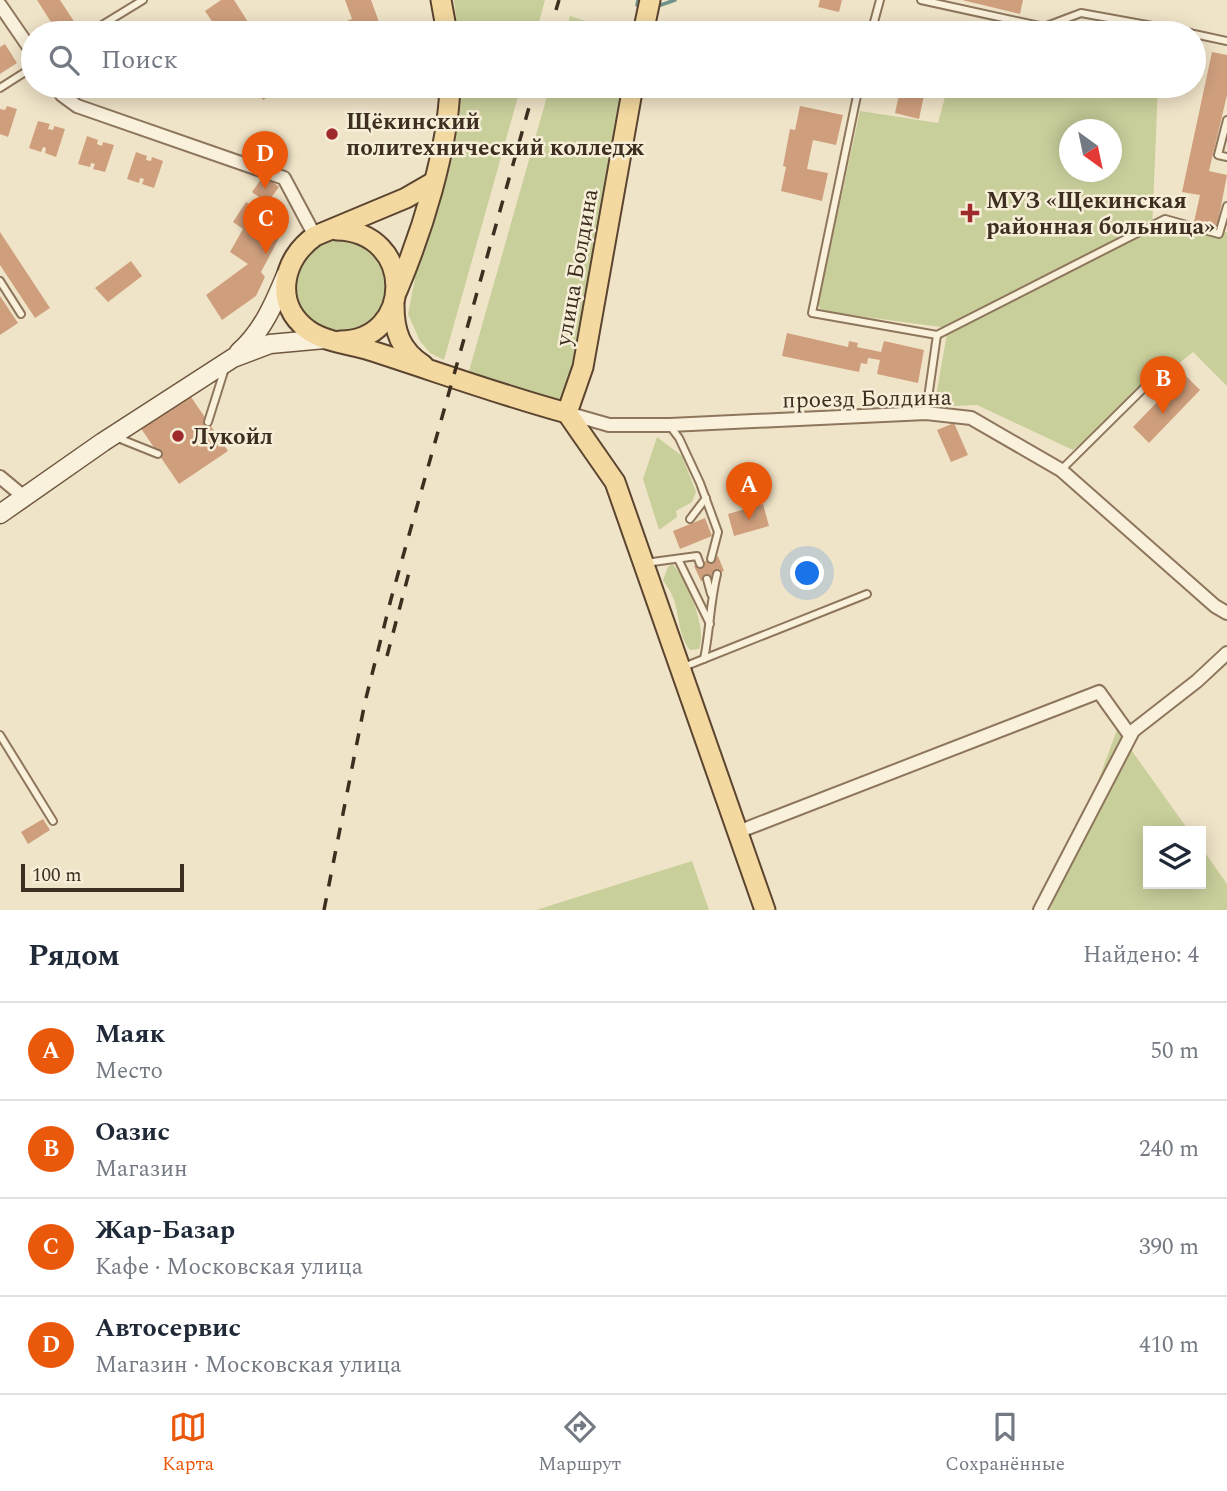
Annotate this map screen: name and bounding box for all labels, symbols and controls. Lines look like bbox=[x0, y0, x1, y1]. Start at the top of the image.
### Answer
search box bbox=[21, 21, 1206, 98]
text: Поиск bbox=[101, 40, 178, 80]
icon: search bbox=[45, 41, 83, 79]
place label: Щёкинский политехнический колледж bbox=[346, 105, 645, 166]
north arrow bbox=[1059, 119, 1122, 182]
marker: Щёкинский политехнический колледж bbox=[324, 126, 340, 142]
pin: D bbox=[242, 131, 288, 189]
place label: МУЗ «Щекинская районная больница» bbox=[986, 184, 1215, 245]
street label: улица Болдина bbox=[546, 186, 609, 350]
pin: C bbox=[243, 196, 289, 254]
marker: МУЗ «Щекинская районная больница» bbox=[960, 203, 980, 223]
pin: B bbox=[1140, 356, 1186, 414]
street label: проезд Болдина bbox=[782, 381, 952, 418]
place label: Лукойл bbox=[192, 420, 273, 455]
marker: Лукойл bbox=[170, 428, 186, 444]
pin: A bbox=[726, 462, 772, 520]
your location bbox=[790, 556, 824, 590]
map controls bbox=[1143, 826, 1206, 889]
button: layers bbox=[1143, 826, 1206, 889]
scale bar bbox=[21, 861, 184, 893]
text: 100 m bbox=[32, 861, 82, 890]
text: Рядом bbox=[28, 933, 120, 979]
text: Найдено: 4 bbox=[1083, 938, 1199, 973]
text: Маяк bbox=[95, 1014, 165, 1054]
text: A bbox=[42, 1034, 60, 1069]
text: 50 m bbox=[1150, 1034, 1199, 1069]
text: Место bbox=[95, 1054, 163, 1089]
text: Оазис bbox=[95, 1112, 170, 1152]
text: B bbox=[43, 1132, 59, 1167]
text: 240 m bbox=[1139, 1132, 1199, 1167]
text: Магазин bbox=[95, 1152, 188, 1187]
text: Жар-Базар bbox=[95, 1210, 235, 1250]
text: C bbox=[43, 1230, 59, 1265]
text: 390 m bbox=[1139, 1230, 1199, 1265]
text: Кафе · Московская улица bbox=[95, 1250, 363, 1285]
text: Автосервис bbox=[95, 1308, 241, 1348]
text: D bbox=[42, 1328, 60, 1363]
text: 410 m bbox=[1139, 1328, 1199, 1363]
text: Магазин · Московская улица bbox=[95, 1348, 402, 1383]
tab: Карта bbox=[162, 1408, 214, 1479]
tab: Маршрут bbox=[538, 1408, 621, 1479]
tab: Сохранённые bbox=[945, 1408, 1065, 1479]

